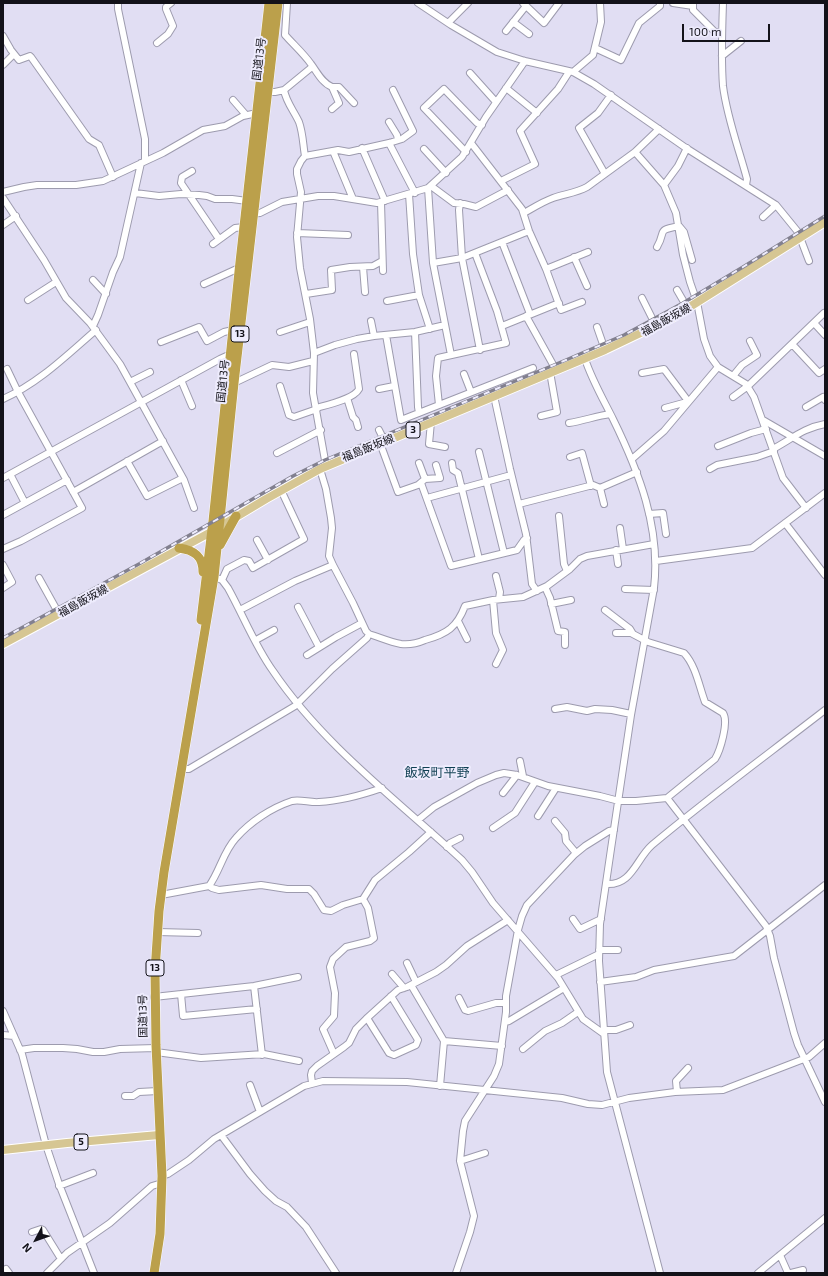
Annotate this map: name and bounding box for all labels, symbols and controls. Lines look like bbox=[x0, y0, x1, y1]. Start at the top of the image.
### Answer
scale bar bbox=[684, 16, 772, 42]
text: 100 m bbox=[689, 24, 721, 38]
street label: 国道13号 bbox=[250, 37, 268, 81]
street label: 福島飯坂線 bbox=[639, 301, 693, 339]
road number: 13 bbox=[231, 326, 249, 342]
street label: 国道13号 bbox=[214, 359, 232, 403]
road number: 3 bbox=[406, 422, 420, 438]
street label: 福島飯坂線 bbox=[340, 432, 396, 464]
street label: 福島飯坂線 bbox=[56, 582, 110, 620]
district label: 飯坂町平野 bbox=[405, 765, 469, 781]
road number: 13 bbox=[146, 960, 164, 976]
street label: 国道13号 bbox=[136, 994, 150, 1038]
road number: 5 bbox=[74, 1134, 88, 1150]
north arrow bbox=[16, 1220, 56, 1260]
text: N bbox=[19, 1241, 34, 1255]

